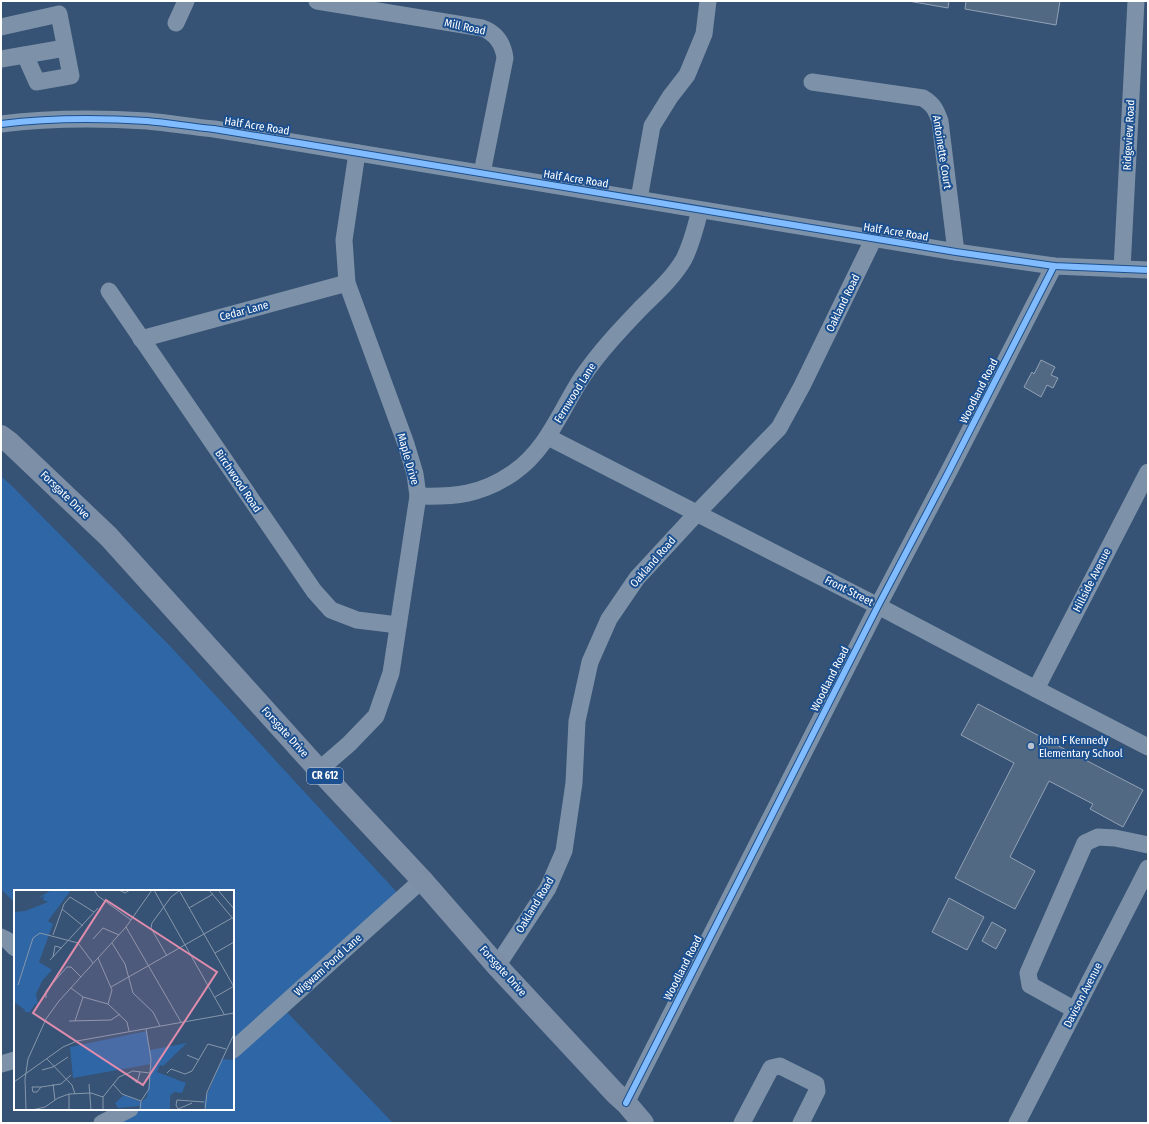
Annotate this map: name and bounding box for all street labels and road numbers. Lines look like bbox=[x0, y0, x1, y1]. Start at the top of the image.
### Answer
street label: Mill Road bbox=[443, 16, 487, 38]
street label: Ridgeview Road bbox=[1121, 99, 1137, 171]
street label: Half Acre Road bbox=[224, 114, 290, 138]
street label: Antoinette Court bbox=[930, 114, 954, 190]
street label: Half Acre Road bbox=[543, 167, 609, 191]
street label: Half Acre Road bbox=[863, 220, 929, 244]
street label: Oakland Road bbox=[823, 272, 863, 334]
street label: Cedar Lane bbox=[218, 298, 270, 324]
street label: Woodland Road bbox=[957, 356, 1001, 426]
street label: Fernwood Lane bbox=[551, 361, 599, 425]
street label: Maple Drive bbox=[394, 432, 422, 486]
street label: Birchwood Road bbox=[212, 447, 264, 515]
street label: Forsgate Drive bbox=[38, 468, 92, 522]
street label: Oakland Road bbox=[628, 534, 678, 590]
street label: Hillside Avenue bbox=[1070, 546, 1114, 614]
street label: Front Street bbox=[823, 573, 876, 609]
street label: Woodland Road bbox=[808, 644, 852, 714]
street label: Forsgate Drive bbox=[259, 704, 311, 760]
road number: CR 612 bbox=[307, 768, 343, 784]
street label: Oakland Road bbox=[513, 875, 557, 935]
street label: Wigwam Pond Lane bbox=[291, 931, 365, 999]
street label: Woodland Road bbox=[661, 933, 705, 1003]
street label: Forsgate Drive bbox=[477, 943, 529, 999]
street label: Davison Avenue bbox=[1061, 960, 1105, 1030]

